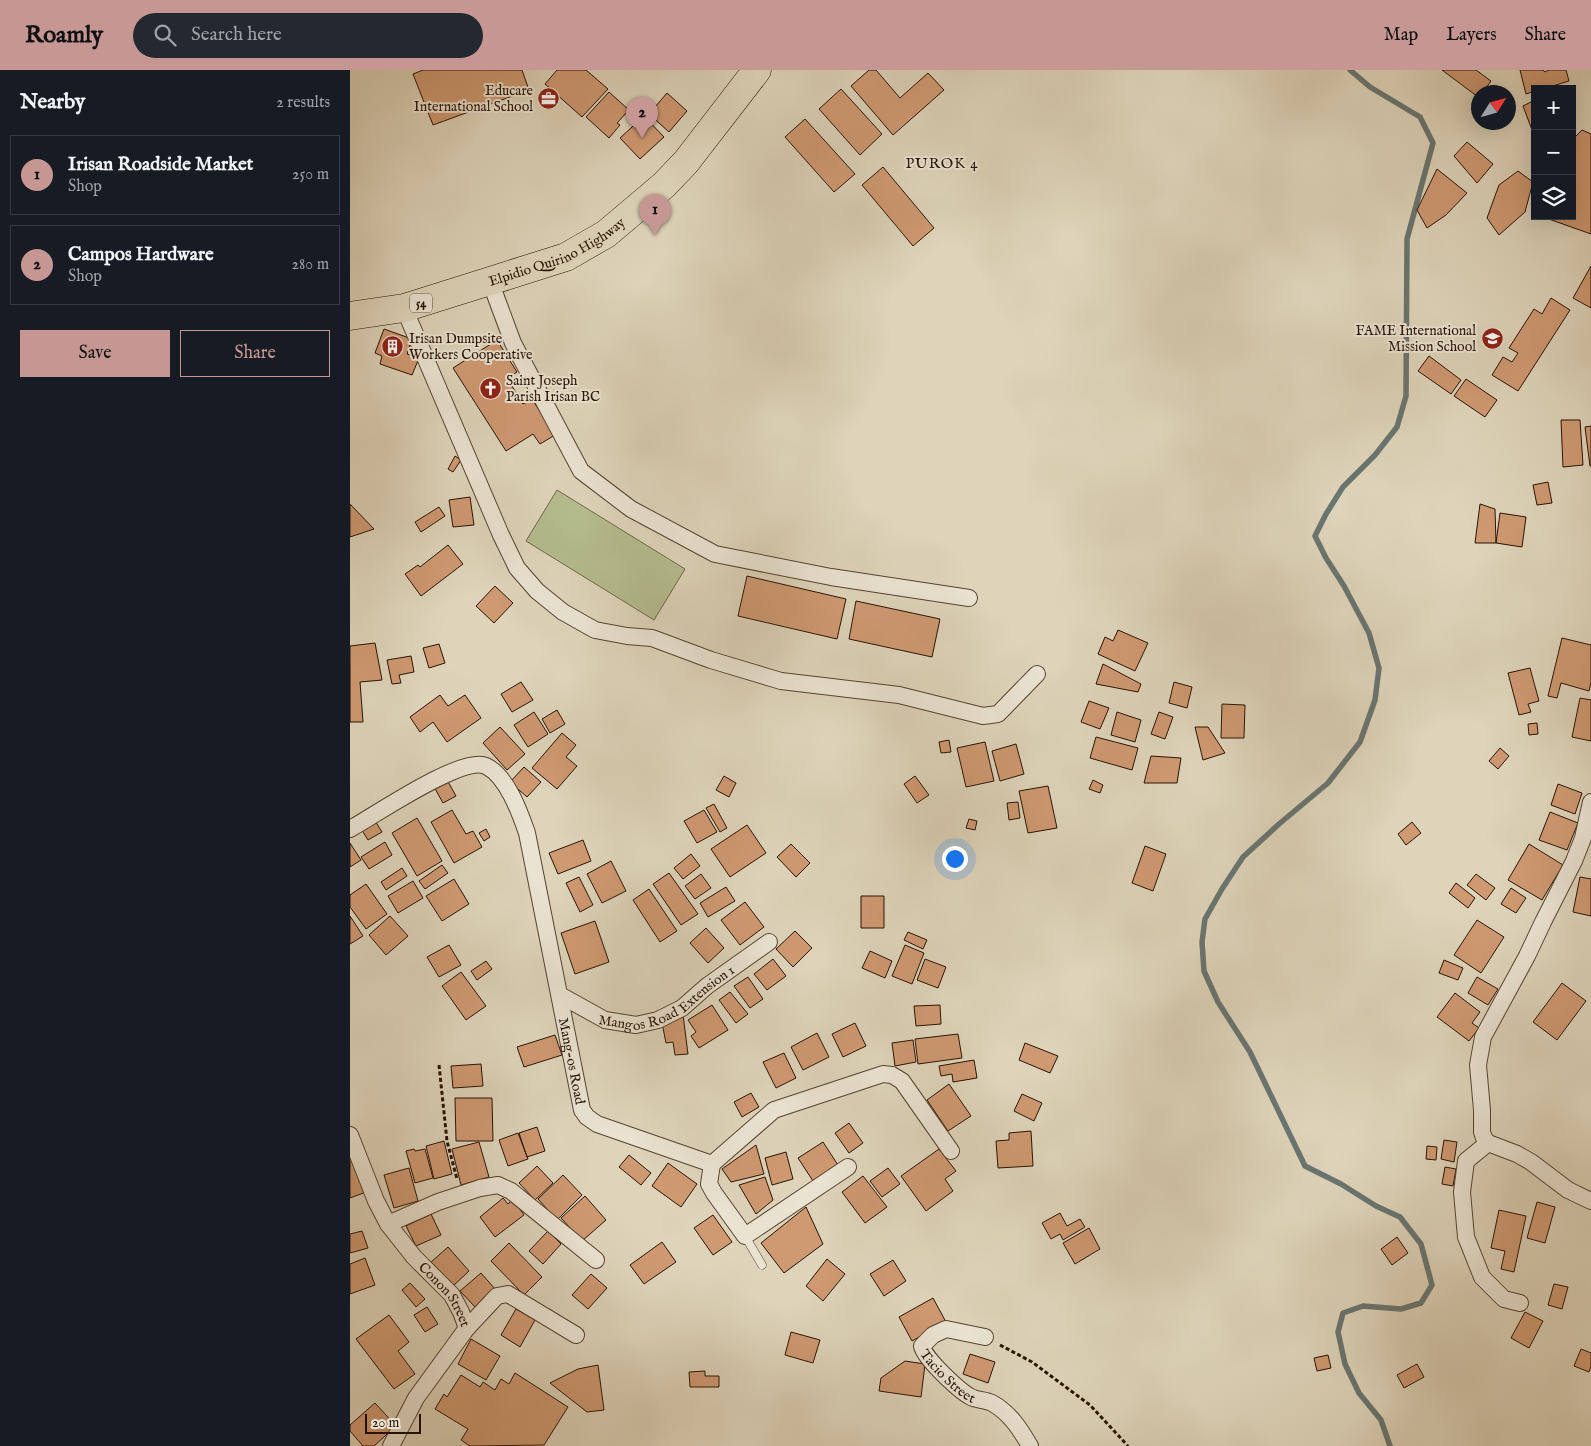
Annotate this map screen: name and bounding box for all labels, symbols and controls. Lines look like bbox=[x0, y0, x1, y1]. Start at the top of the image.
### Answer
search box bbox=[133, 13, 483, 58]
text: Roamly bbox=[25, 20, 103, 51]
icon: search bbox=[151, 21, 179, 49]
text: Search here bbox=[191, 23, 282, 47]
text: Map bbox=[1384, 24, 1418, 47]
text: Layers bbox=[1446, 24, 1497, 47]
text: Share bbox=[1525, 24, 1566, 47]
place label: Educare International School bbox=[414, 82, 534, 116]
north arrow bbox=[1471, 85, 1516, 130]
map controls bbox=[1531, 85, 1576, 220]
button: + bbox=[1531, 85, 1576, 130]
office icon: Educare International School bbox=[537, 86, 561, 110]
text: Nearby bbox=[20, 89, 85, 116]
text: 2 results bbox=[276, 93, 330, 113]
pin: 2 bbox=[626, 97, 658, 138]
button: − bbox=[1531, 130, 1576, 175]
text: Irisan Roadside Market bbox=[68, 153, 253, 177]
district label: PUROK 4 bbox=[905, 154, 979, 173]
text: 1 bbox=[34, 165, 40, 185]
text: 250 m bbox=[292, 165, 329, 185]
button: layers bbox=[1531, 175, 1576, 220]
text: Shop bbox=[68, 177, 102, 197]
pin: 1 bbox=[639, 194, 671, 235]
street label: Elpidio Quirino Highway bbox=[487, 214, 629, 291]
text: Campos Hardware bbox=[68, 243, 214, 267]
text: 2 bbox=[33, 255, 41, 275]
text: 280 m bbox=[292, 255, 329, 275]
text: Shop bbox=[68, 267, 102, 287]
road number: 54 bbox=[410, 294, 432, 312]
place label: FAME International Mission School bbox=[1355, 322, 1476, 356]
school or university icon: FAME International Mission School bbox=[1480, 326, 1504, 350]
button: Save bbox=[20, 330, 170, 377]
button: Share bbox=[180, 330, 330, 377]
place label: Irisan Dumpsite Workers Cooperative bbox=[409, 330, 533, 364]
building icon: Irisan Dumpsite Workers Cooperative bbox=[381, 334, 405, 358]
place label: Saint Joseph Parish Irisan BC bbox=[506, 372, 600, 406]
church icon: Saint Joseph Parish Irisan BC bbox=[478, 376, 502, 400]
your location bbox=[942, 846, 968, 872]
street label: Mangos Road Extension 1 bbox=[597, 961, 738, 1036]
street label: Mang-os Road bbox=[554, 1016, 589, 1107]
street label: Conon Street bbox=[414, 1259, 474, 1330]
street label: Tacio Street bbox=[915, 1346, 978, 1408]
scale bar bbox=[365, 1411, 421, 1434]
text: 20 m bbox=[372, 1414, 399, 1432]

